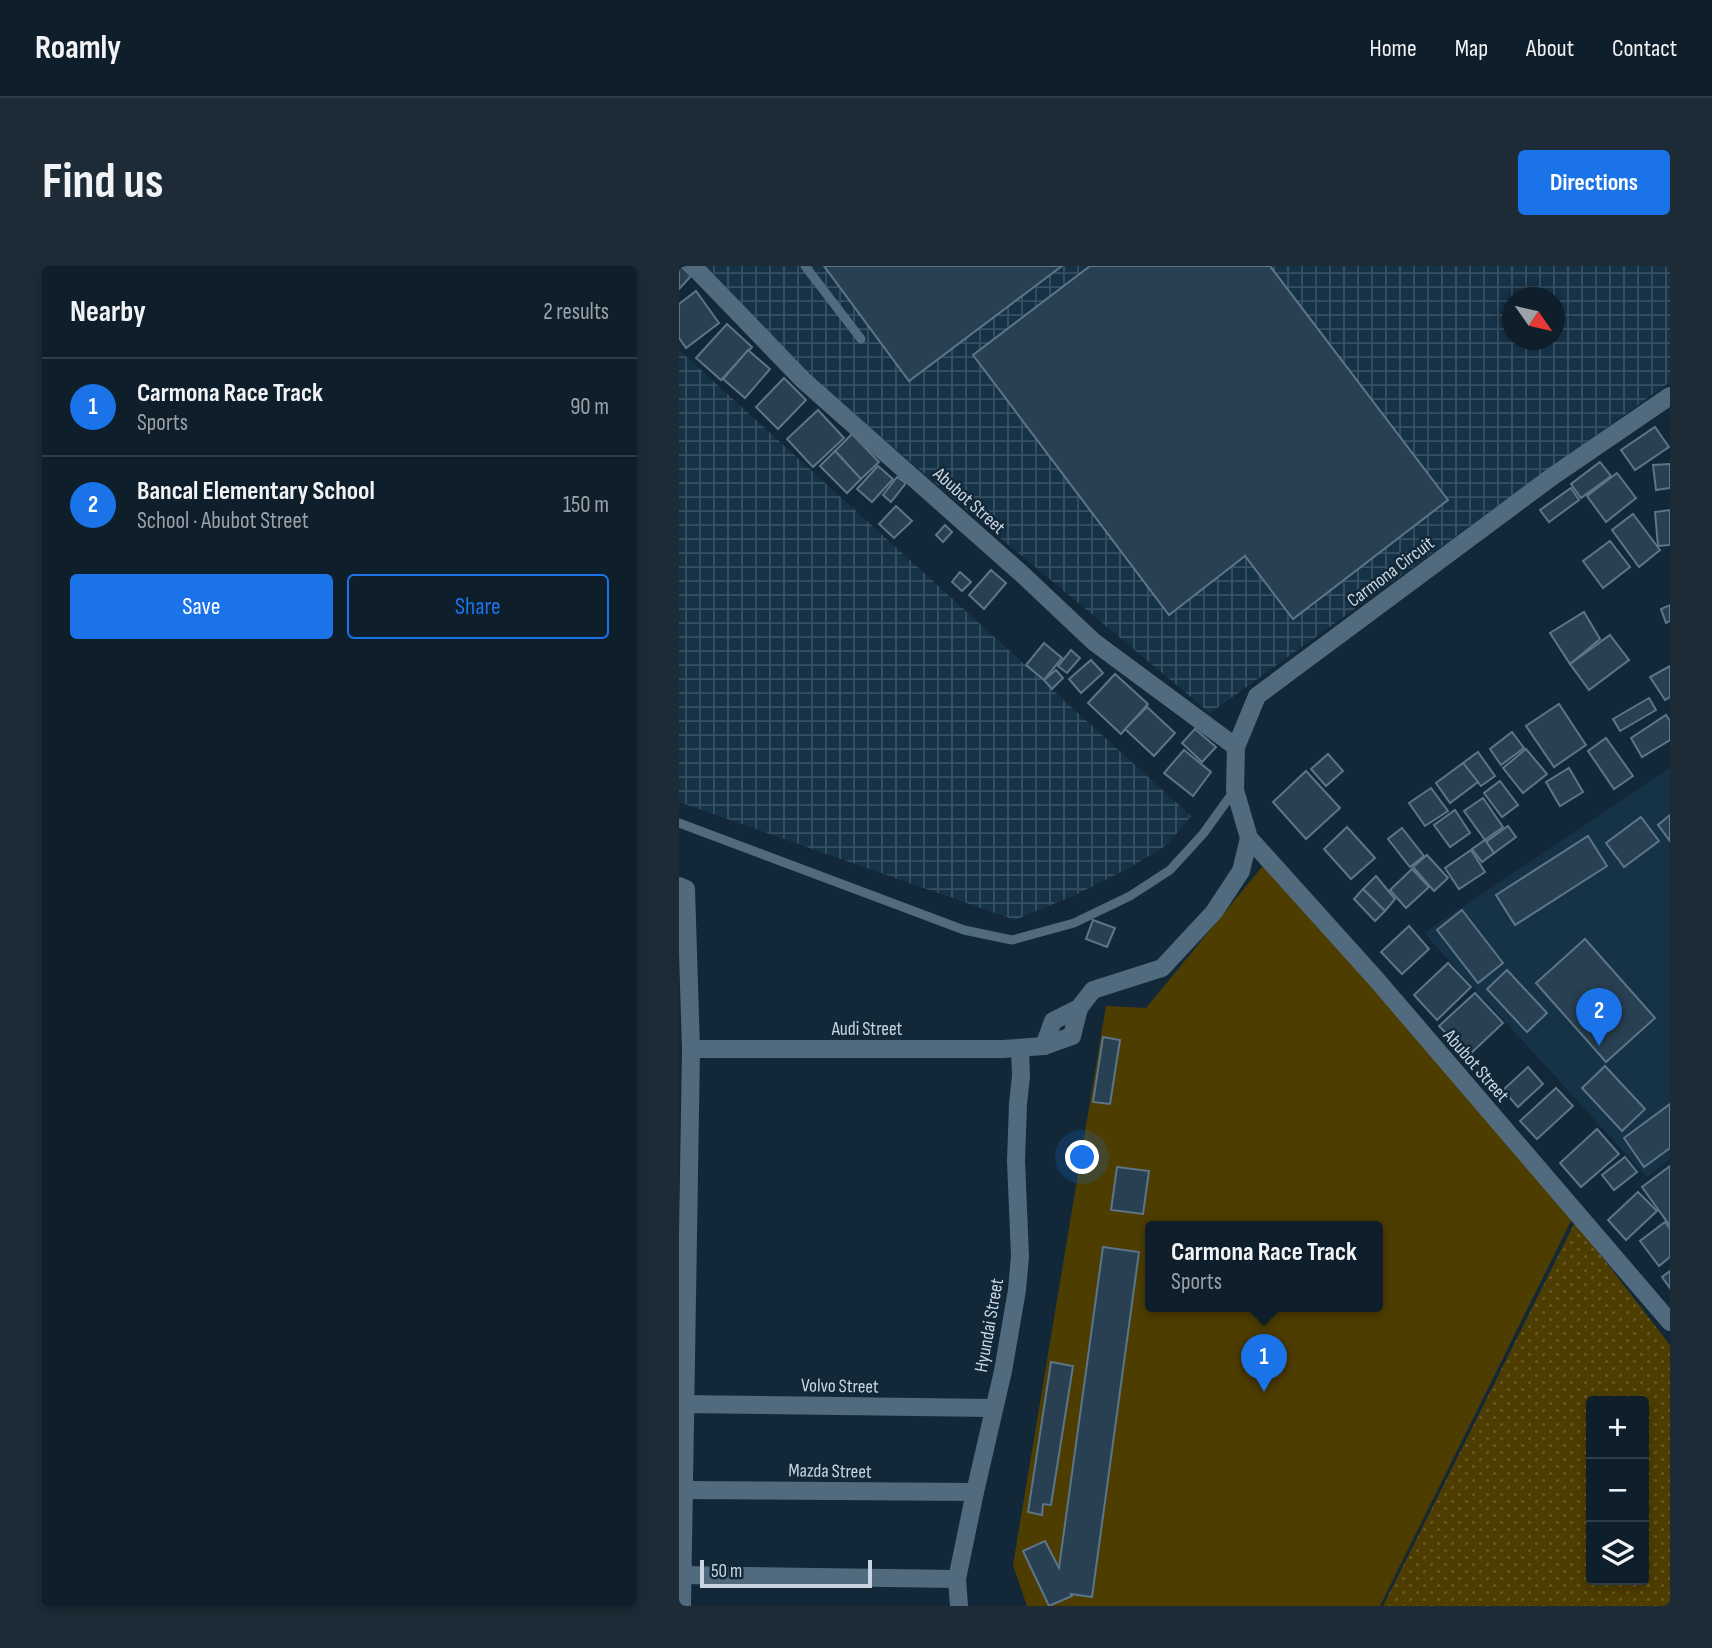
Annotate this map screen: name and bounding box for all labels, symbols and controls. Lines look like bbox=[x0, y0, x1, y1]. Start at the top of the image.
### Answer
text: Roamly bbox=[35, 28, 121, 68]
text: Home bbox=[1369, 34, 1417, 63]
text: Map bbox=[1455, 34, 1488, 63]
text: About bbox=[1526, 34, 1574, 63]
text: Contact bbox=[1612, 34, 1677, 63]
button: Directions bbox=[1518, 150, 1670, 215]
text: Find us bbox=[42, 153, 164, 212]
north arrow bbox=[1502, 287, 1565, 350]
text: Nearby bbox=[70, 294, 146, 330]
text: 2 results bbox=[543, 298, 609, 326]
text: Carmona Race Track bbox=[137, 378, 323, 409]
text: 1 bbox=[88, 393, 98, 421]
text: 90 m bbox=[570, 393, 609, 421]
text: Sports bbox=[137, 409, 188, 437]
street label: Abubot Street bbox=[928, 462, 1010, 540]
text: Bancal Elementary School bbox=[137, 476, 375, 507]
text: 2 bbox=[88, 491, 98, 519]
text: 150 m bbox=[563, 491, 609, 519]
text: School · Abubot Street bbox=[137, 507, 309, 535]
street label: Carmona Circuit bbox=[1343, 532, 1439, 612]
button: Save bbox=[70, 574, 333, 639]
button: Share bbox=[347, 574, 609, 639]
pin: 2 bbox=[1576, 988, 1622, 1046]
street label: Audi Street bbox=[831, 1018, 903, 1041]
street label: Abubot Street bbox=[1437, 1024, 1514, 1107]
your location bbox=[1065, 1140, 1099, 1174]
popup bbox=[1145, 1221, 1383, 1312]
text: Carmona Race Track bbox=[1171, 1237, 1357, 1268]
text: Sports bbox=[1171, 1268, 1222, 1296]
street label: Hyundai Street bbox=[970, 1276, 1009, 1374]
pin: 1 bbox=[1241, 1334, 1287, 1392]
street label: Volvo Street bbox=[801, 1374, 879, 1399]
map controls bbox=[1586, 1396, 1649, 1585]
button: + bbox=[1586, 1396, 1649, 1459]
street label: Mazda Street bbox=[788, 1459, 872, 1484]
button: − bbox=[1586, 1459, 1649, 1522]
button: layers bbox=[1586, 1522, 1649, 1585]
scale bar bbox=[700, 1557, 871, 1589]
text: 50 m bbox=[711, 1560, 742, 1583]

